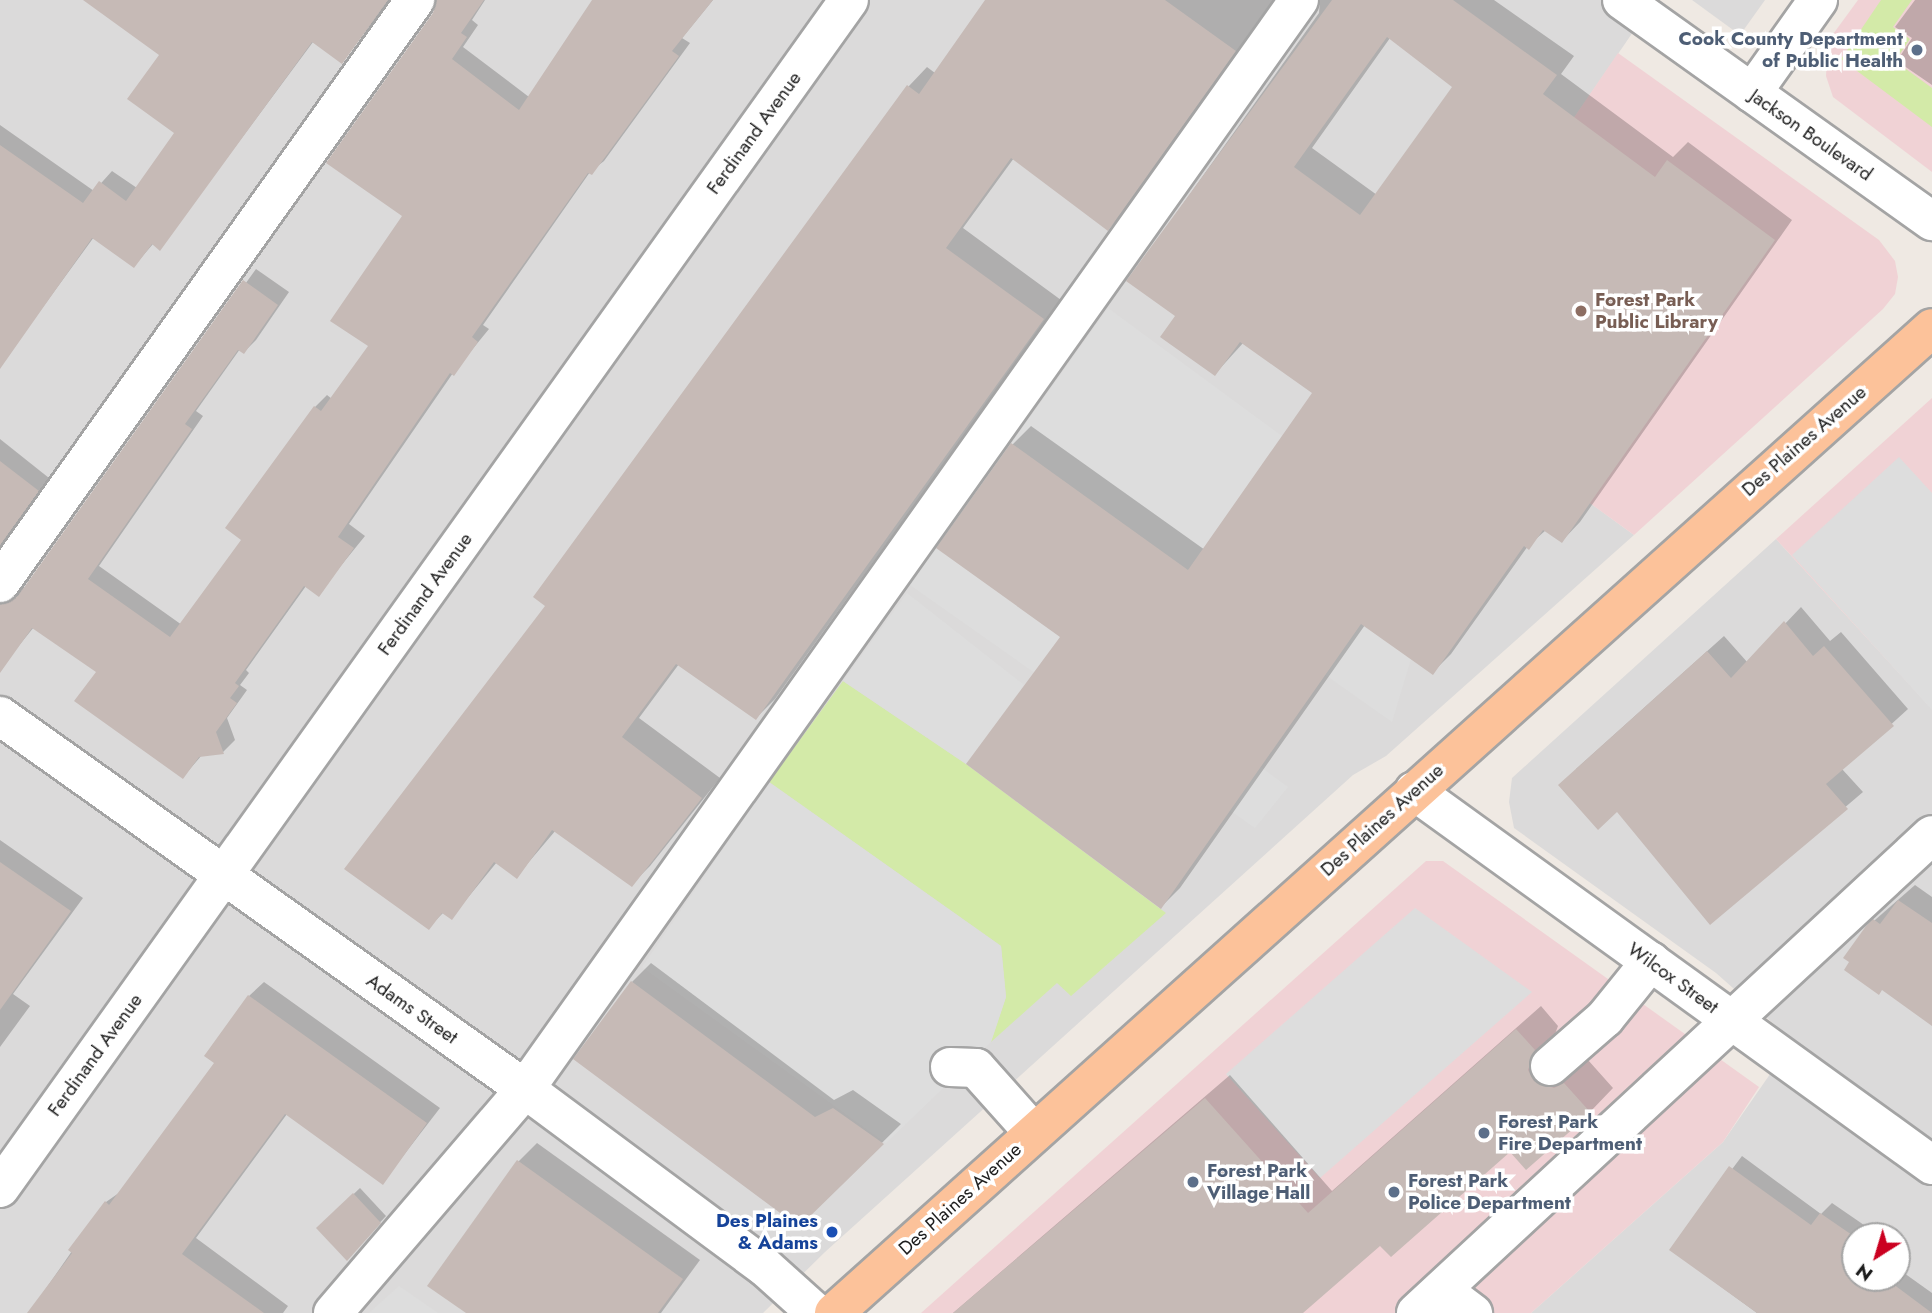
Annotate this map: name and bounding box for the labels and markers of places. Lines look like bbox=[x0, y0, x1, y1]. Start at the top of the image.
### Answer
place label: Cook County Department of Public Health bbox=[1679, 28, 1903, 72]
marker: Cook County Department of Public Health bbox=[1909, 42, 1925, 58]
place label: Forest Park Public Library bbox=[1595, 289, 1718, 333]
marker: Forest Park Public Library bbox=[1573, 303, 1589, 319]
place label: Forest Park Fire Department bbox=[1498, 1111, 1642, 1155]
marker: Forest Park Fire Department bbox=[1476, 1125, 1492, 1141]
place label: Forest Park Village Hall bbox=[1207, 1160, 1310, 1204]
place label: Forest Park Police Department bbox=[1408, 1170, 1571, 1214]
marker: Forest Park Village Hall bbox=[1185, 1174, 1201, 1190]
marker: Forest Park Police Department bbox=[1386, 1184, 1402, 1200]
place label: Des Plaines & Adams bbox=[716, 1210, 818, 1254]
marker: Des Plaines & Adams bbox=[824, 1224, 840, 1240]

